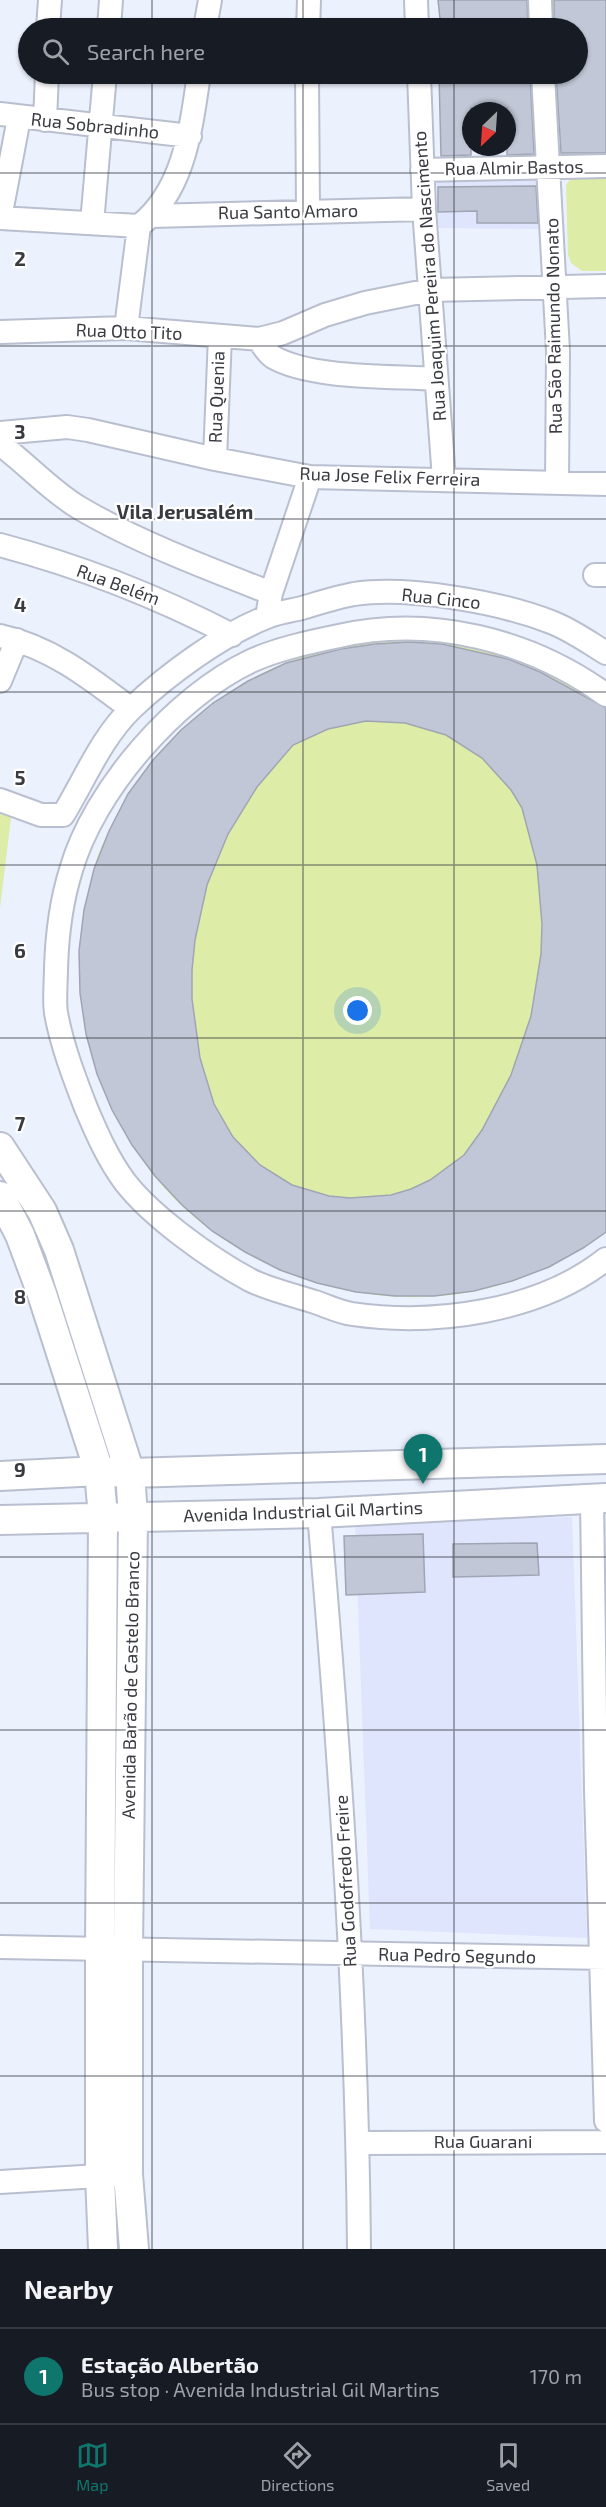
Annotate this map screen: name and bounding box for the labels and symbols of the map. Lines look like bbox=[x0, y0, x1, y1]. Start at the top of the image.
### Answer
north arrow bbox=[462, 102, 516, 156]
street label: Rua Sobradinho bbox=[30, 107, 160, 143]
street label: Rua Joaquim Pereira do Nascimento bbox=[408, 130, 450, 422]
street label: Rua Almir Bastos bbox=[444, 155, 584, 179]
street label: Rua Santo Amaro bbox=[218, 199, 358, 223]
street label: Rua São Raimundo Nonato bbox=[540, 218, 566, 434]
text: 2 bbox=[14, 246, 26, 270]
street label: Rua Otto Tito bbox=[75, 318, 183, 344]
street label: Rua Quenia bbox=[203, 351, 229, 443]
text: 3 bbox=[14, 419, 26, 443]
street label: Rua Jose Felix Ferreira bbox=[299, 462, 481, 490]
district label: Vila Jerusalém bbox=[117, 499, 253, 523]
street label: Rua Belém bbox=[74, 559, 163, 609]
street label: Rua Cinco bbox=[401, 583, 482, 613]
text: 4 bbox=[14, 592, 27, 616]
text: 5 bbox=[14, 765, 26, 789]
text: 6 bbox=[14, 938, 26, 962]
your location bbox=[343, 996, 372, 1025]
text: 7 bbox=[15, 1111, 26, 1135]
text: 8 bbox=[14, 1284, 26, 1308]
pin: 1 bbox=[404, 1434, 442, 1484]
text: 9 bbox=[14, 1457, 26, 1481]
street label: Avenida Industrial Gil Martins bbox=[183, 1496, 423, 1526]
street label: Avenida Barão de Castelo Branco bbox=[117, 1551, 143, 1819]
street label: Rua Godofredo Freire bbox=[330, 1794, 361, 1968]
street label: Rua Pedro Segundo bbox=[378, 1943, 536, 1967]
street label: Rua Guarani bbox=[434, 2130, 532, 2152]

